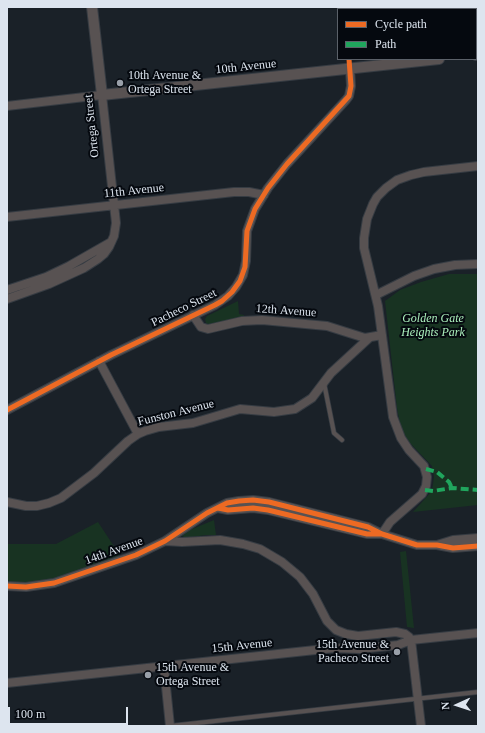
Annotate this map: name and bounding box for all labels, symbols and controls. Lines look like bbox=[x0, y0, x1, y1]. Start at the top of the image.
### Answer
legend bbox=[337, 8, 477, 60]
text: Cycle path bbox=[375, 17, 427, 31]
text: Path bbox=[375, 37, 396, 51]
street label: 10th Avenue bbox=[215, 57, 277, 77]
place label: 10th Avenue & Ortega Street bbox=[128, 69, 201, 97]
marker: 10th Avenue & Ortega Street bbox=[115, 78, 125, 88]
street label: Ortega Street bbox=[82, 94, 102, 158]
street label: 11th Avenue bbox=[103, 181, 165, 201]
street label: Pacheco Street bbox=[149, 286, 219, 330]
street label: 12th Avenue bbox=[255, 302, 317, 320]
park label: Golden Gate Heights Park bbox=[401, 312, 465, 340]
street label: Funston Avenue bbox=[136, 397, 216, 429]
street label: 14th Avenue bbox=[83, 534, 145, 568]
street label: 15th Avenue bbox=[211, 636, 273, 656]
place label: 15th Avenue & Pacheco Street bbox=[316, 638, 389, 666]
marker: 15th Avenue & Pacheco Street bbox=[392, 647, 402, 657]
place label: 15th Avenue & Ortega Street bbox=[156, 661, 229, 689]
marker: 15th Avenue & Ortega Street bbox=[143, 670, 153, 680]
north arrow bbox=[437, 685, 477, 725]
scale bar bbox=[10, 699, 130, 725]
text: N bbox=[439, 701, 451, 710]
text: 100 m bbox=[15, 707, 45, 721]

